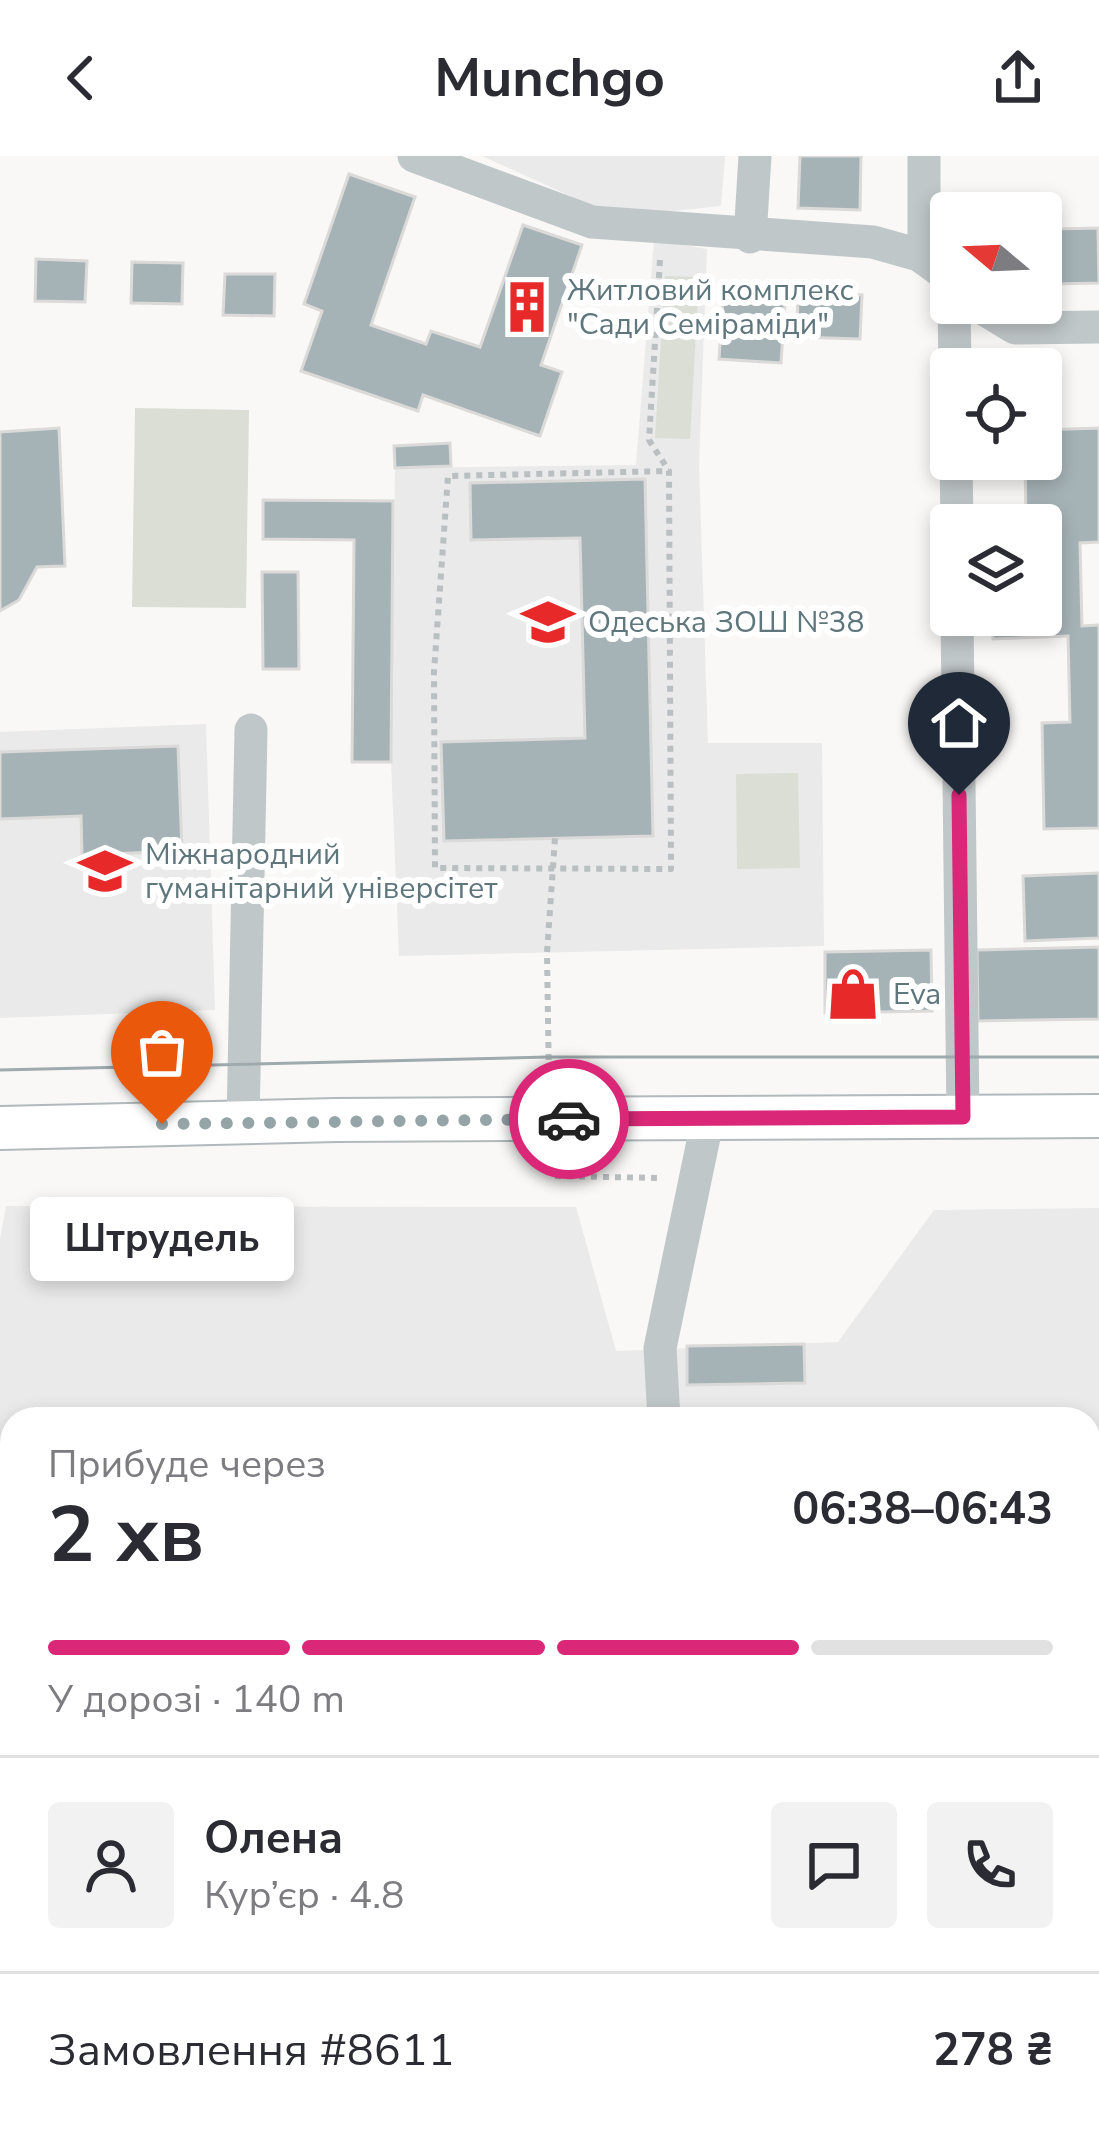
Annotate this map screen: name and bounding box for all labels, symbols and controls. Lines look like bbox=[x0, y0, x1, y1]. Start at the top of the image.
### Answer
text: Munchgo bbox=[434, 41, 665, 115]
icon: back bbox=[48, 45, 114, 111]
icon: share bbox=[985, 45, 1051, 111]
north arrow bbox=[930, 192, 1062, 324]
map controls bbox=[930, 192, 1062, 636]
place label: Житловий комплекс "Сади Семіраміди" bbox=[567, 270, 854, 345]
building icon: Житловий комплекс "Сади Семіраміди" bbox=[498, 278, 556, 336]
button: locate bbox=[930, 348, 1062, 480]
button: layers bbox=[930, 504, 1062, 636]
school or university icon: Одеська ЗОШ №38 bbox=[519, 593, 577, 651]
place label: Одеська ЗОШ №38 bbox=[588, 602, 865, 643]
pin bbox=[908, 672, 1010, 795]
icon: home bbox=[926, 690, 992, 756]
place label: Міжнародний гуманітарний універсітет bbox=[145, 834, 498, 909]
school or university icon: Міжнародний гуманітарний універсітет bbox=[76, 842, 134, 900]
shop icon: Eva bbox=[824, 965, 882, 1023]
place label: Eva bbox=[893, 974, 941, 1015]
pin bbox=[111, 1001, 213, 1124]
icon: bag bbox=[129, 1019, 195, 1085]
courier bbox=[509, 1059, 629, 1179]
icon: car bbox=[536, 1086, 602, 1152]
callout: Штрудель bbox=[30, 1196, 294, 1280]
text: Штрудель bbox=[65, 1212, 259, 1265]
text: Прибуде через bbox=[48, 1438, 326, 1491]
text: 06:38–06:43 bbox=[792, 1479, 1053, 1540]
text: 2 хв bbox=[48, 1482, 204, 1589]
text: У дорозі · 140 m bbox=[48, 1673, 345, 1726]
button: person bbox=[48, 1802, 174, 1928]
button: chat bbox=[771, 1802, 897, 1928]
button: phone bbox=[927, 1802, 1053, 1928]
text: Олена bbox=[204, 1808, 343, 1869]
text: Кур’єр · 4.8 bbox=[204, 1869, 405, 1922]
text: Замовлення #8611 bbox=[48, 2020, 455, 2081]
text: 278 ₴ bbox=[933, 2020, 1053, 2081]

